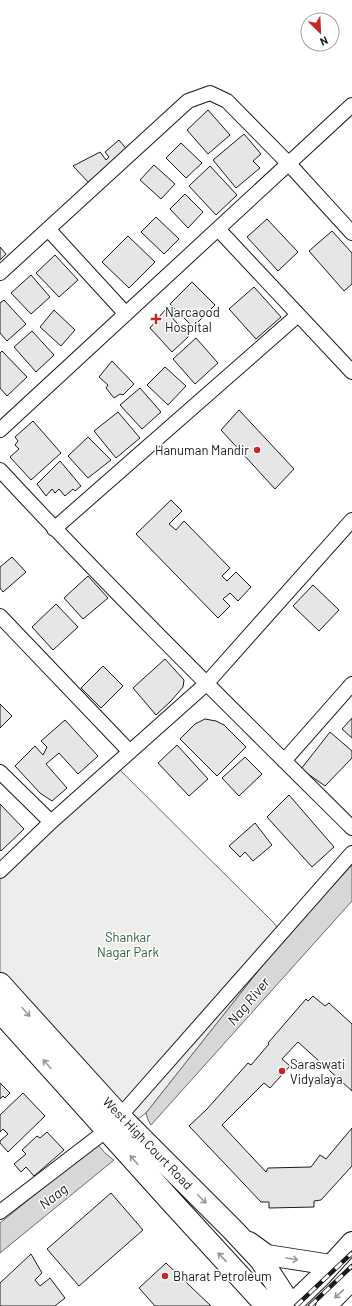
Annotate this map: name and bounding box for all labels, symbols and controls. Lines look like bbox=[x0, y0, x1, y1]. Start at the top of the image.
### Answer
north arrow bbox=[300, 12, 340, 52]
text: N bbox=[318, 34, 330, 49]
place label: Narcaood Hospital bbox=[165, 304, 220, 335]
marker: Narcaood Hospital bbox=[150, 313, 162, 325]
place label: Hanuman Mandir bbox=[155, 442, 249, 458]
marker: Hanuman Mandir bbox=[252, 445, 262, 455]
park label: Shankar Nagar Park bbox=[97, 929, 159, 960]
water label: Nag River bbox=[223, 973, 273, 1028]
one-way arrow bbox=[21, 1007, 30, 1017]
place label: Saraswati Vidyalaya bbox=[290, 1056, 345, 1087]
one-way arrow bbox=[43, 1058, 52, 1069]
marker: Saraswati Vidyalaya bbox=[277, 1066, 287, 1076]
street label: West High Court Road bbox=[100, 1093, 196, 1193]
one-way arrow bbox=[130, 1155, 139, 1166]
water label: Naag bbox=[35, 1180, 71, 1212]
one-way arrow bbox=[197, 1194, 207, 1204]
one-way arrow bbox=[217, 1251, 226, 1262]
one-way arrow bbox=[285, 1255, 298, 1263]
place label: Bharat Petroleum bbox=[173, 1268, 272, 1284]
marker: Bharat Petroleum bbox=[160, 1271, 170, 1281]
one-way arrow bbox=[334, 1289, 344, 1298]

